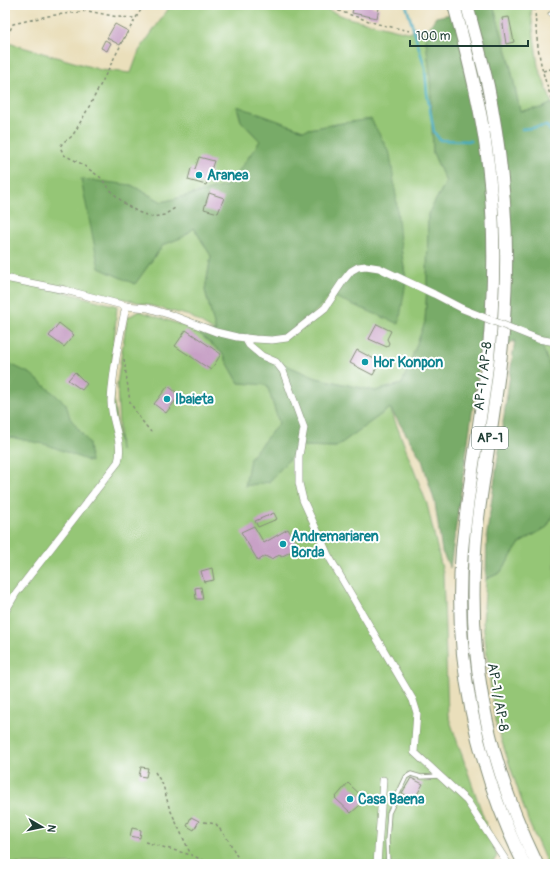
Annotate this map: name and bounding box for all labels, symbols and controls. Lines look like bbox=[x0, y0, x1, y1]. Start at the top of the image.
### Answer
scale bar bbox=[410, 22, 528, 48]
text: 100 m bbox=[416, 29, 451, 44]
place label: Aranea bbox=[207, 167, 249, 184]
marker: Aranea bbox=[194, 170, 204, 180]
street label: AP-1 / AP-8 bbox=[470, 341, 496, 411]
place label: Hor Konpon bbox=[373, 354, 443, 371]
marker: Hor Konpon bbox=[360, 357, 370, 367]
place label: Ibaieta bbox=[175, 391, 214, 408]
marker: Ibaieta bbox=[162, 394, 172, 404]
road number: AP-1 bbox=[472, 427, 508, 449]
place label: Andremariaren Borda bbox=[291, 528, 379, 561]
marker: Andremariaren Borda bbox=[278, 539, 288, 549]
street label: AP-1 / AP-8 bbox=[484, 661, 512, 733]
place label: Casa Baena bbox=[358, 791, 425, 808]
marker: Casa Baena bbox=[345, 794, 355, 804]
north arrow bbox=[22, 807, 62, 847]
text: N bbox=[44, 824, 58, 834]

